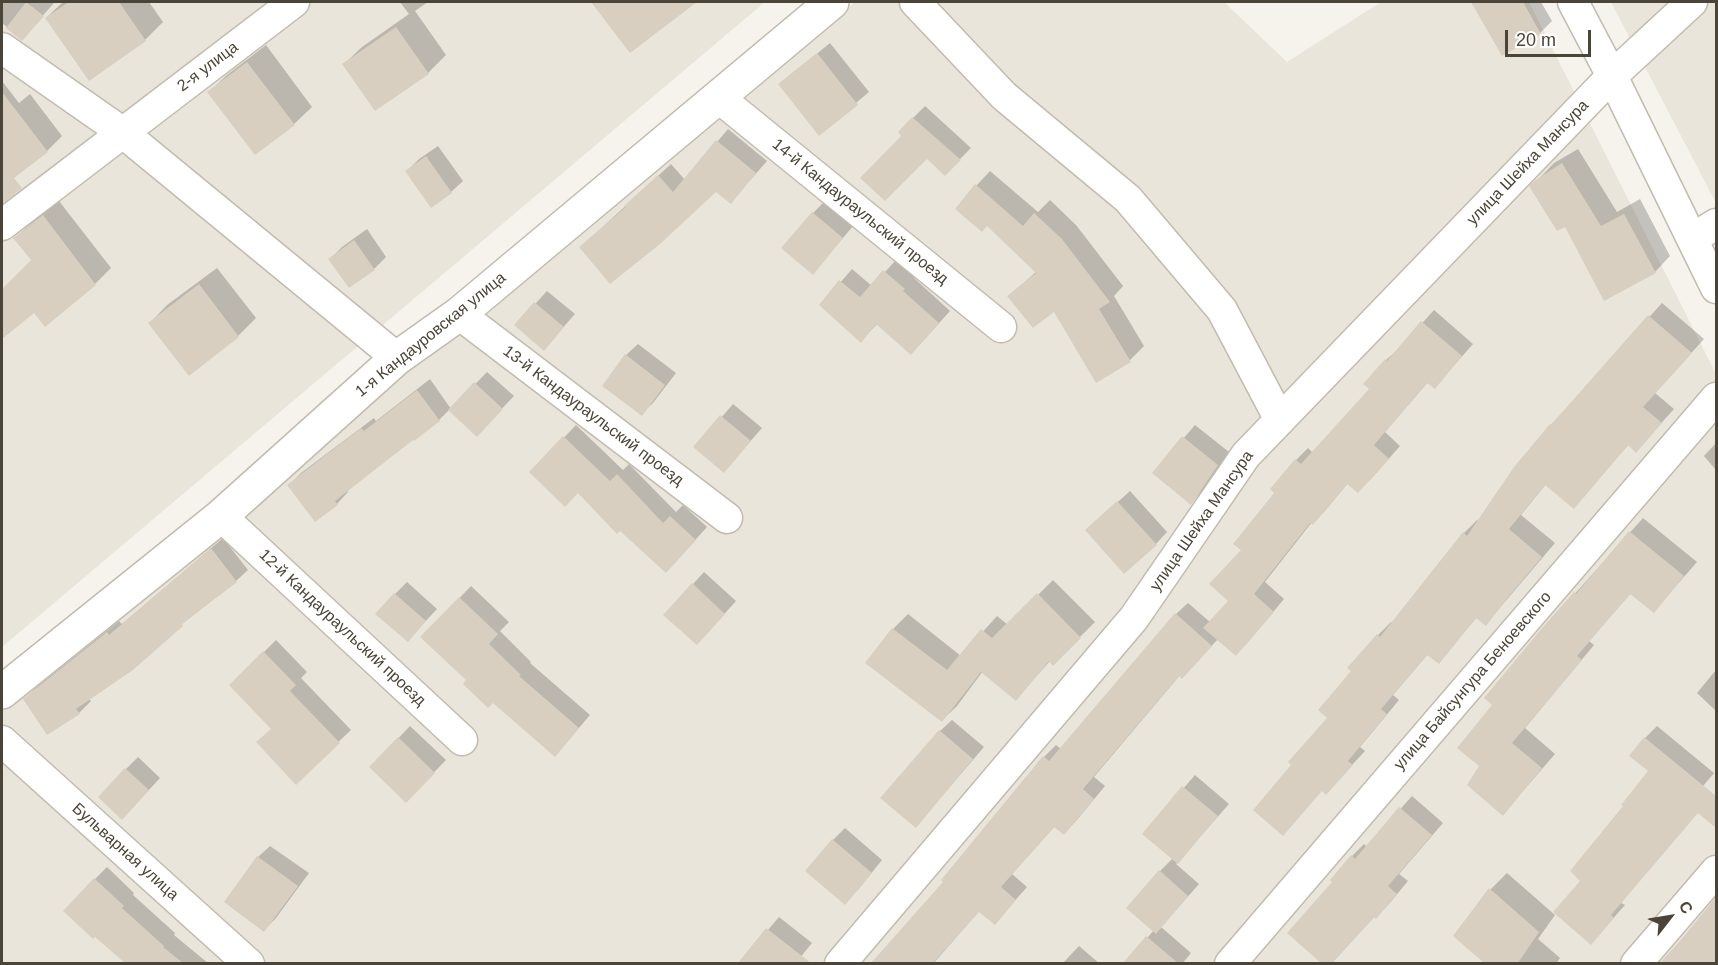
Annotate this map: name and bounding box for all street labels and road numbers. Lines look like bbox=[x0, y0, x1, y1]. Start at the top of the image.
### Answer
street label: 2-я улица bbox=[174, 38, 242, 96]
street label: улица Шейха Мансура bbox=[1463, 96, 1593, 230]
street label: 14-й Кандаураульский проезд bbox=[768, 135, 952, 289]
street label: 1-я Кандауровская улица bbox=[352, 268, 510, 402]
street label: 13-й Кандаураульский проезд bbox=[499, 342, 687, 490]
street label: улица Шейха Мансура bbox=[1146, 447, 1258, 595]
street label: 12-й Кандаураульский проезд bbox=[255, 546, 429, 710]
street label: улица Байсунгура Беноевского bbox=[1390, 588, 1556, 774]
street label: Бульварная улица bbox=[68, 799, 182, 905]

